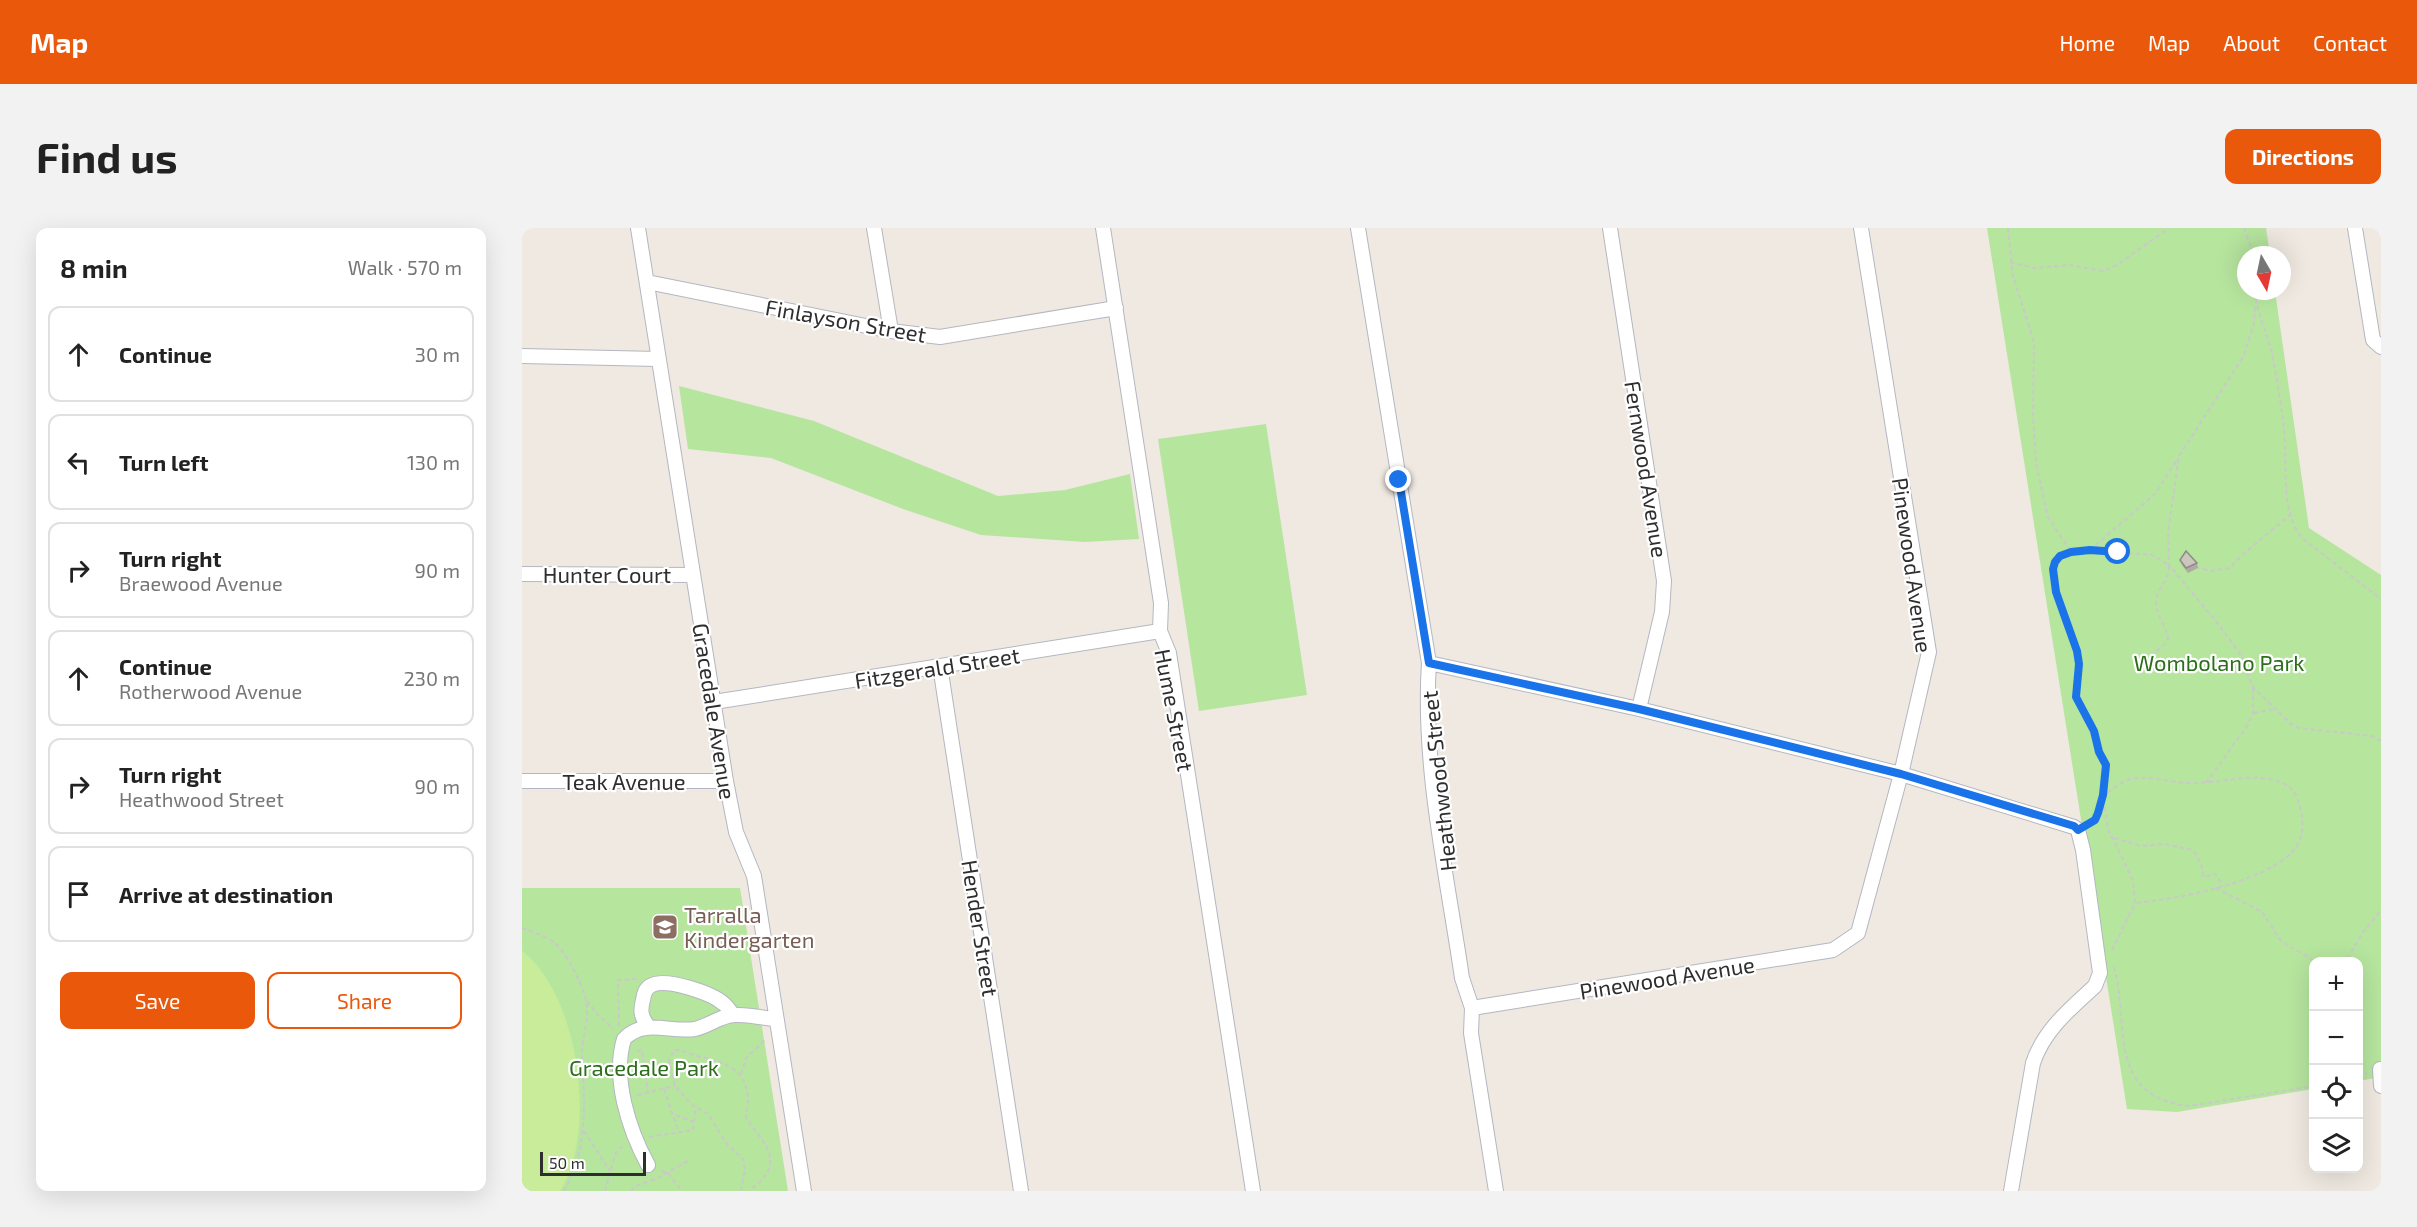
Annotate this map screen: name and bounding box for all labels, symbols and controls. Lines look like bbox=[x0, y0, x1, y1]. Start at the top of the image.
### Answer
text: Map bbox=[30, 25, 88, 59]
text: Home bbox=[2059, 30, 2115, 55]
text: Map bbox=[2148, 30, 2190, 55]
text: About bbox=[2223, 30, 2280, 55]
text: Contact bbox=[2313, 30, 2387, 55]
button: Directions bbox=[2225, 129, 2381, 184]
text: Find us bbox=[36, 131, 178, 181]
north arrow bbox=[2237, 246, 2291, 300]
text: 8 min bbox=[60, 252, 128, 283]
text: Walk · 570 m bbox=[348, 255, 462, 279]
street label: Finlayson Street bbox=[764, 293, 928, 347]
icon: ahead bbox=[62, 338, 95, 371]
text: Continue bbox=[119, 341, 212, 367]
text: 30 m bbox=[415, 342, 460, 366]
street label: Fernwood Avenue bbox=[1620, 379, 1674, 559]
icon: left bbox=[62, 446, 95, 479]
text: Turn left bbox=[119, 449, 208, 475]
text: 130 m bbox=[407, 450, 460, 474]
route end bbox=[1385, 466, 1411, 492]
street label: Pinewood Avenue bbox=[1888, 476, 1938, 654]
route start bbox=[2104, 538, 2130, 564]
text: Turn right bbox=[119, 545, 221, 571]
icon: right bbox=[62, 554, 95, 587]
text: 90 m bbox=[415, 558, 460, 582]
street label: Hunter Court bbox=[543, 561, 671, 587]
text: Braewood Avenue bbox=[119, 571, 283, 595]
street label: Gracedale Avenue bbox=[688, 621, 742, 801]
street label: Fitzgerald Street bbox=[852, 641, 1022, 693]
street label: Hume Street bbox=[1150, 646, 1200, 774]
park label: Wombolano Park bbox=[2133, 649, 2305, 675]
text: Continue bbox=[119, 653, 212, 679]
icon: ahead bbox=[62, 662, 95, 695]
text: 230 m bbox=[404, 666, 460, 690]
text: Rotherwood Avenue bbox=[119, 679, 302, 703]
street label: Heathwood Street bbox=[1416, 689, 1460, 873]
text: Turn right bbox=[119, 761, 221, 787]
street label: Teak Avenue bbox=[562, 768, 686, 794]
icon: right bbox=[62, 770, 95, 803]
text: 90 m bbox=[415, 774, 460, 798]
text: Heathwood Street bbox=[119, 787, 284, 811]
street label: Hender Street bbox=[957, 858, 1005, 998]
icon: arrive bbox=[62, 878, 95, 911]
text: Arrive at destination bbox=[119, 881, 333, 907]
place label: Tarralla Kindergarten bbox=[684, 901, 814, 952]
school or university icon: Tarralla Kindergarten bbox=[650, 912, 680, 942]
street label: Pinewood Avenue bbox=[1578, 950, 1756, 1004]
map controls bbox=[2309, 957, 2363, 1173]
button: + bbox=[2309, 957, 2363, 1011]
button: Save bbox=[60, 972, 255, 1029]
button: Share bbox=[267, 972, 462, 1029]
button: − bbox=[2309, 1011, 2363, 1065]
park label: Gracedale Park bbox=[569, 1054, 719, 1080]
button: locate bbox=[2309, 1065, 2363, 1119]
button: layers bbox=[2309, 1119, 2363, 1173]
scale bar bbox=[540, 1149, 646, 1176]
text: 50 m bbox=[549, 1153, 585, 1172]

